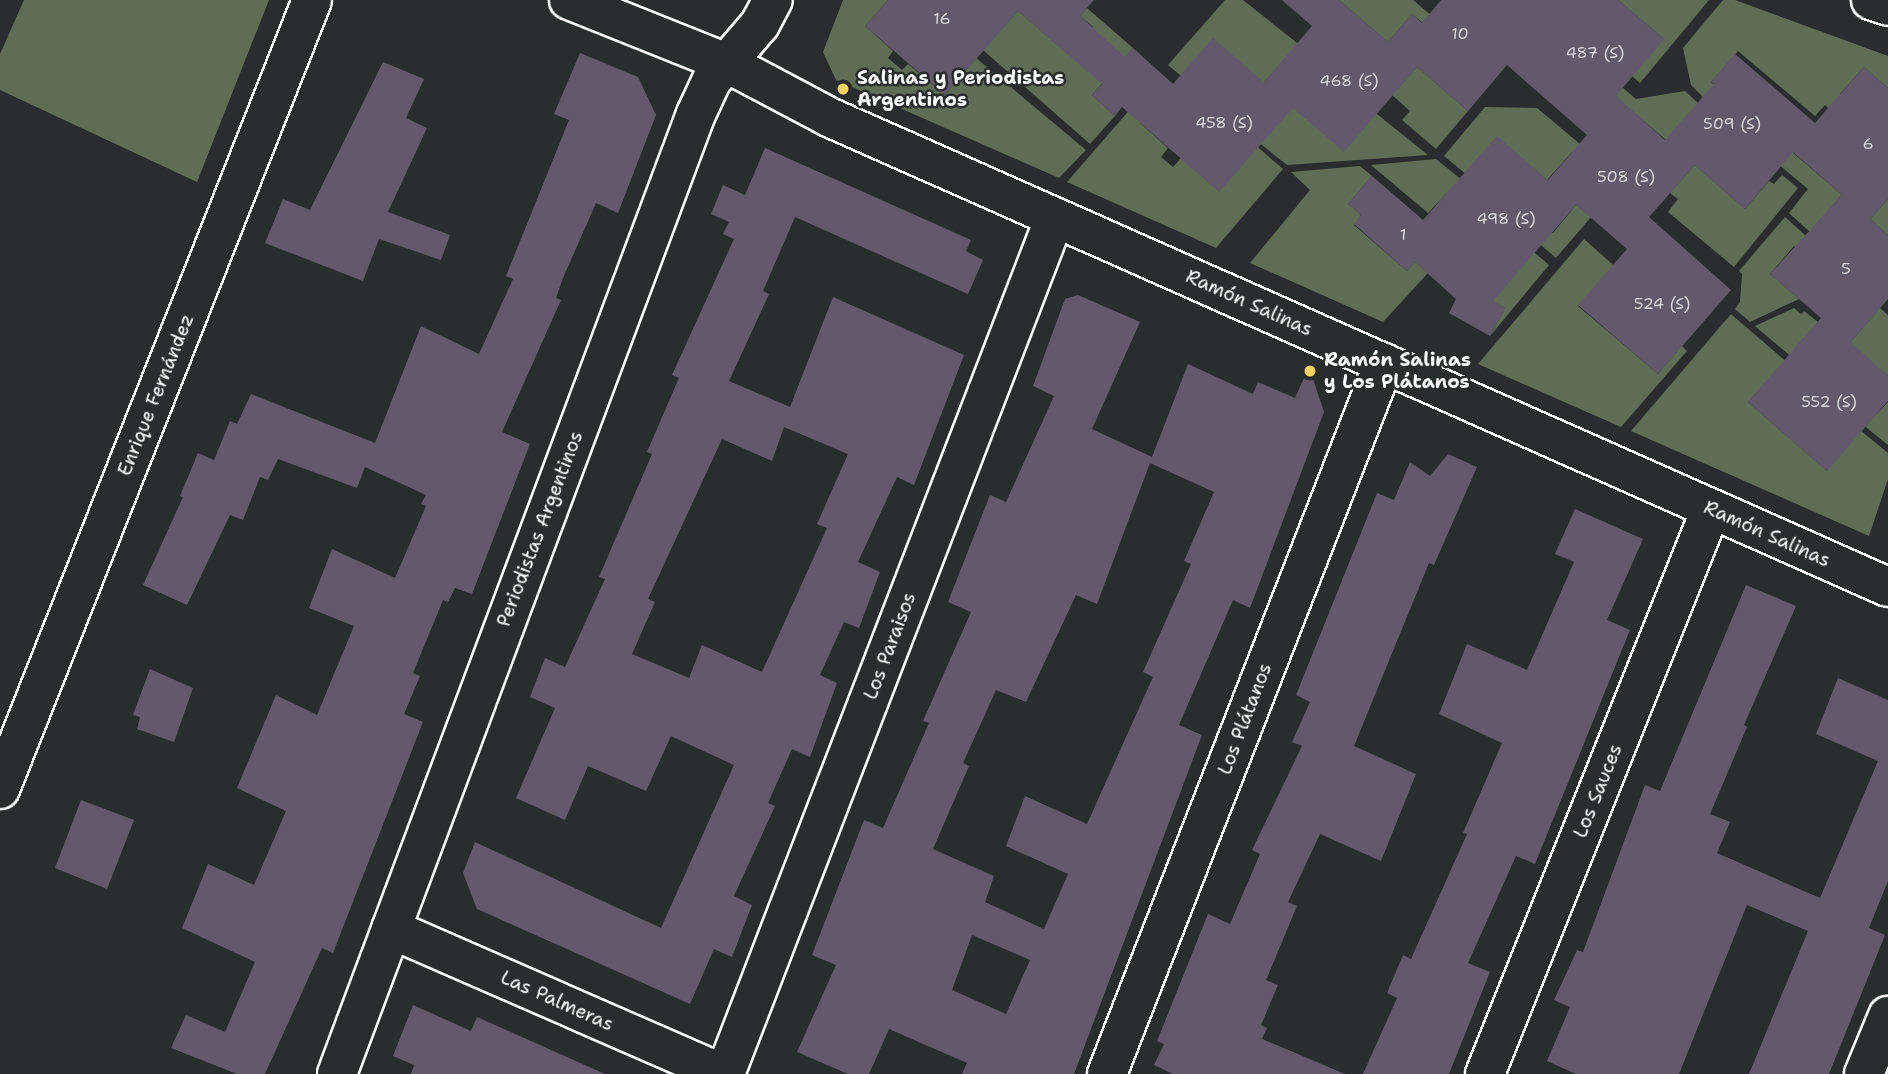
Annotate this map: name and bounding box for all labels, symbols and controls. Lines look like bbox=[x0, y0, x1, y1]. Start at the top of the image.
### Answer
house number: 16 bbox=[933, 9, 951, 29]
house number: 10 bbox=[1451, 24, 1469, 44]
house number: 487 (S) bbox=[1566, 43, 1624, 63]
place label: Salinas y Periodistas Argentinos bbox=[857, 67, 1064, 111]
house number: 468 (S) bbox=[1320, 71, 1378, 91]
marker: Salinas y Periodistas Argentinos bbox=[835, 81, 851, 97]
house number: 458 (S) bbox=[1195, 113, 1253, 133]
house number: 509 (S) bbox=[1703, 114, 1761, 134]
house number: 6 bbox=[1862, 134, 1874, 154]
house number: 508 (S) bbox=[1597, 167, 1655, 187]
house number: 498 (S) bbox=[1477, 209, 1535, 229]
house number: 1 bbox=[1400, 225, 1406, 245]
house number: 5 bbox=[1841, 259, 1851, 279]
street label: Ramón Salinas bbox=[1182, 265, 1316, 341]
house number: 524 (S) bbox=[1634, 294, 1690, 314]
street label: Enrique Fernández bbox=[113, 311, 199, 479]
place label: Ramón Salinas y Los Plátanos bbox=[1324, 349, 1471, 393]
marker: Ramón Salinas y Los Plátanos bbox=[1302, 363, 1318, 379]
house number: 552 (S) bbox=[1801, 392, 1857, 412]
street label: Periodistas Argentinos bbox=[492, 428, 588, 630]
street label: Ramón Salinas bbox=[1700, 496, 1834, 572]
street label: Los Paraisos bbox=[859, 589, 921, 703]
street label: Los Plátanos bbox=[1213, 660, 1277, 778]
street label: Los Sauces bbox=[1569, 741, 1627, 841]
street label: Las Palmeras bbox=[497, 966, 617, 1036]

